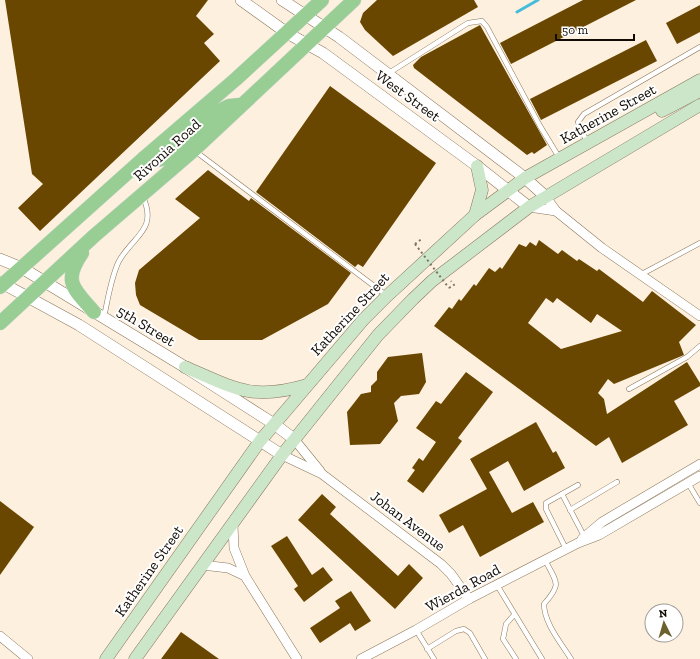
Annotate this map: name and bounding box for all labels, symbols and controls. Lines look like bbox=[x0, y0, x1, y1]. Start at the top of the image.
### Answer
scale bar bbox=[556, 16, 634, 42]
text: 50 m bbox=[562, 23, 589, 37]
street label: West Street bbox=[372, 67, 444, 126]
street label: Katherine Street bbox=[557, 80, 660, 148]
street label: Rivonia Road bbox=[130, 115, 205, 185]
street label: Katherine Street bbox=[307, 268, 393, 359]
street label: 5th Street bbox=[114, 302, 179, 351]
street label: Johan Avenue bbox=[367, 487, 449, 555]
street label: Katherine Street bbox=[111, 522, 187, 620]
street label: Wierda Road bbox=[423, 560, 504, 616]
north arrow bbox=[644, 603, 684, 643]
text: N bbox=[658, 607, 669, 620]

